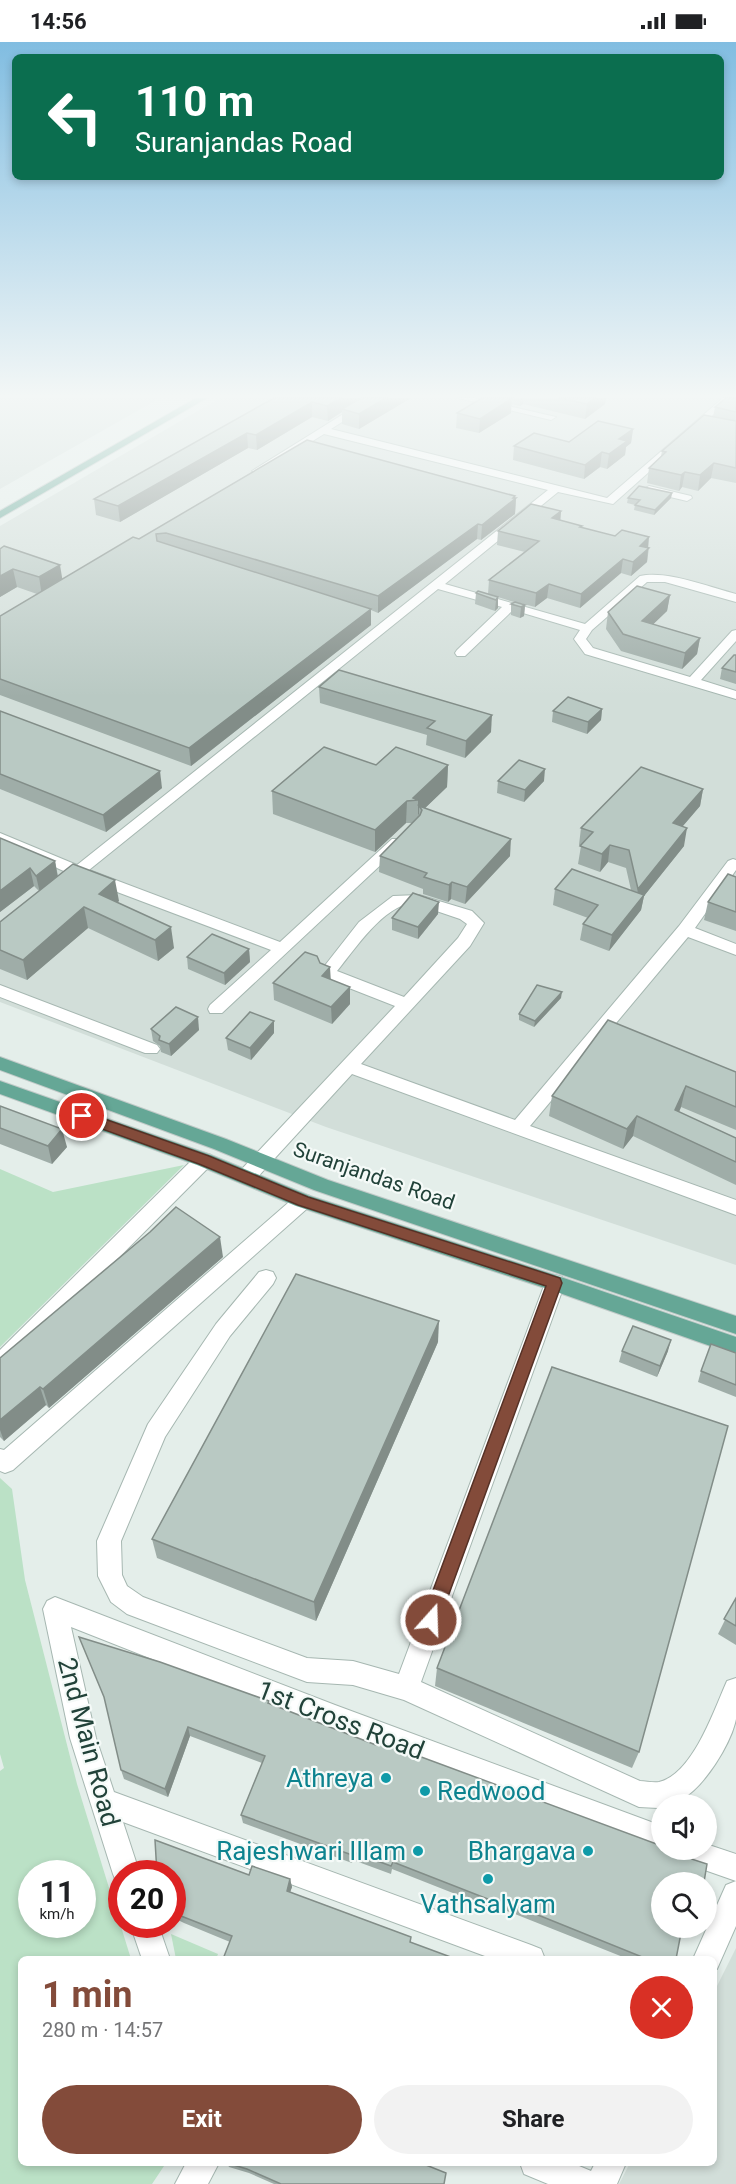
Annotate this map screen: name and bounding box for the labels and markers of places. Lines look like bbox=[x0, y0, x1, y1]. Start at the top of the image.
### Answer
pin bbox=[56, 1090, 107, 1141]
place label: Athreya bbox=[286, 1763, 374, 1793]
marker: Athreya bbox=[379, 1771, 393, 1785]
place label: Redwood bbox=[437, 1776, 545, 1806]
marker: Redwood bbox=[418, 1784, 432, 1798]
place label: Rajeshwari Illam bbox=[216, 1836, 406, 1866]
place label: Bhargava bbox=[468, 1836, 576, 1866]
marker: Rajeshwari Illam bbox=[411, 1844, 425, 1858]
marker: Bhargava bbox=[581, 1844, 595, 1858]
marker: Vathsalyam bbox=[481, 1872, 495, 1886]
place label: Vathsalyam bbox=[420, 1889, 556, 1919]

